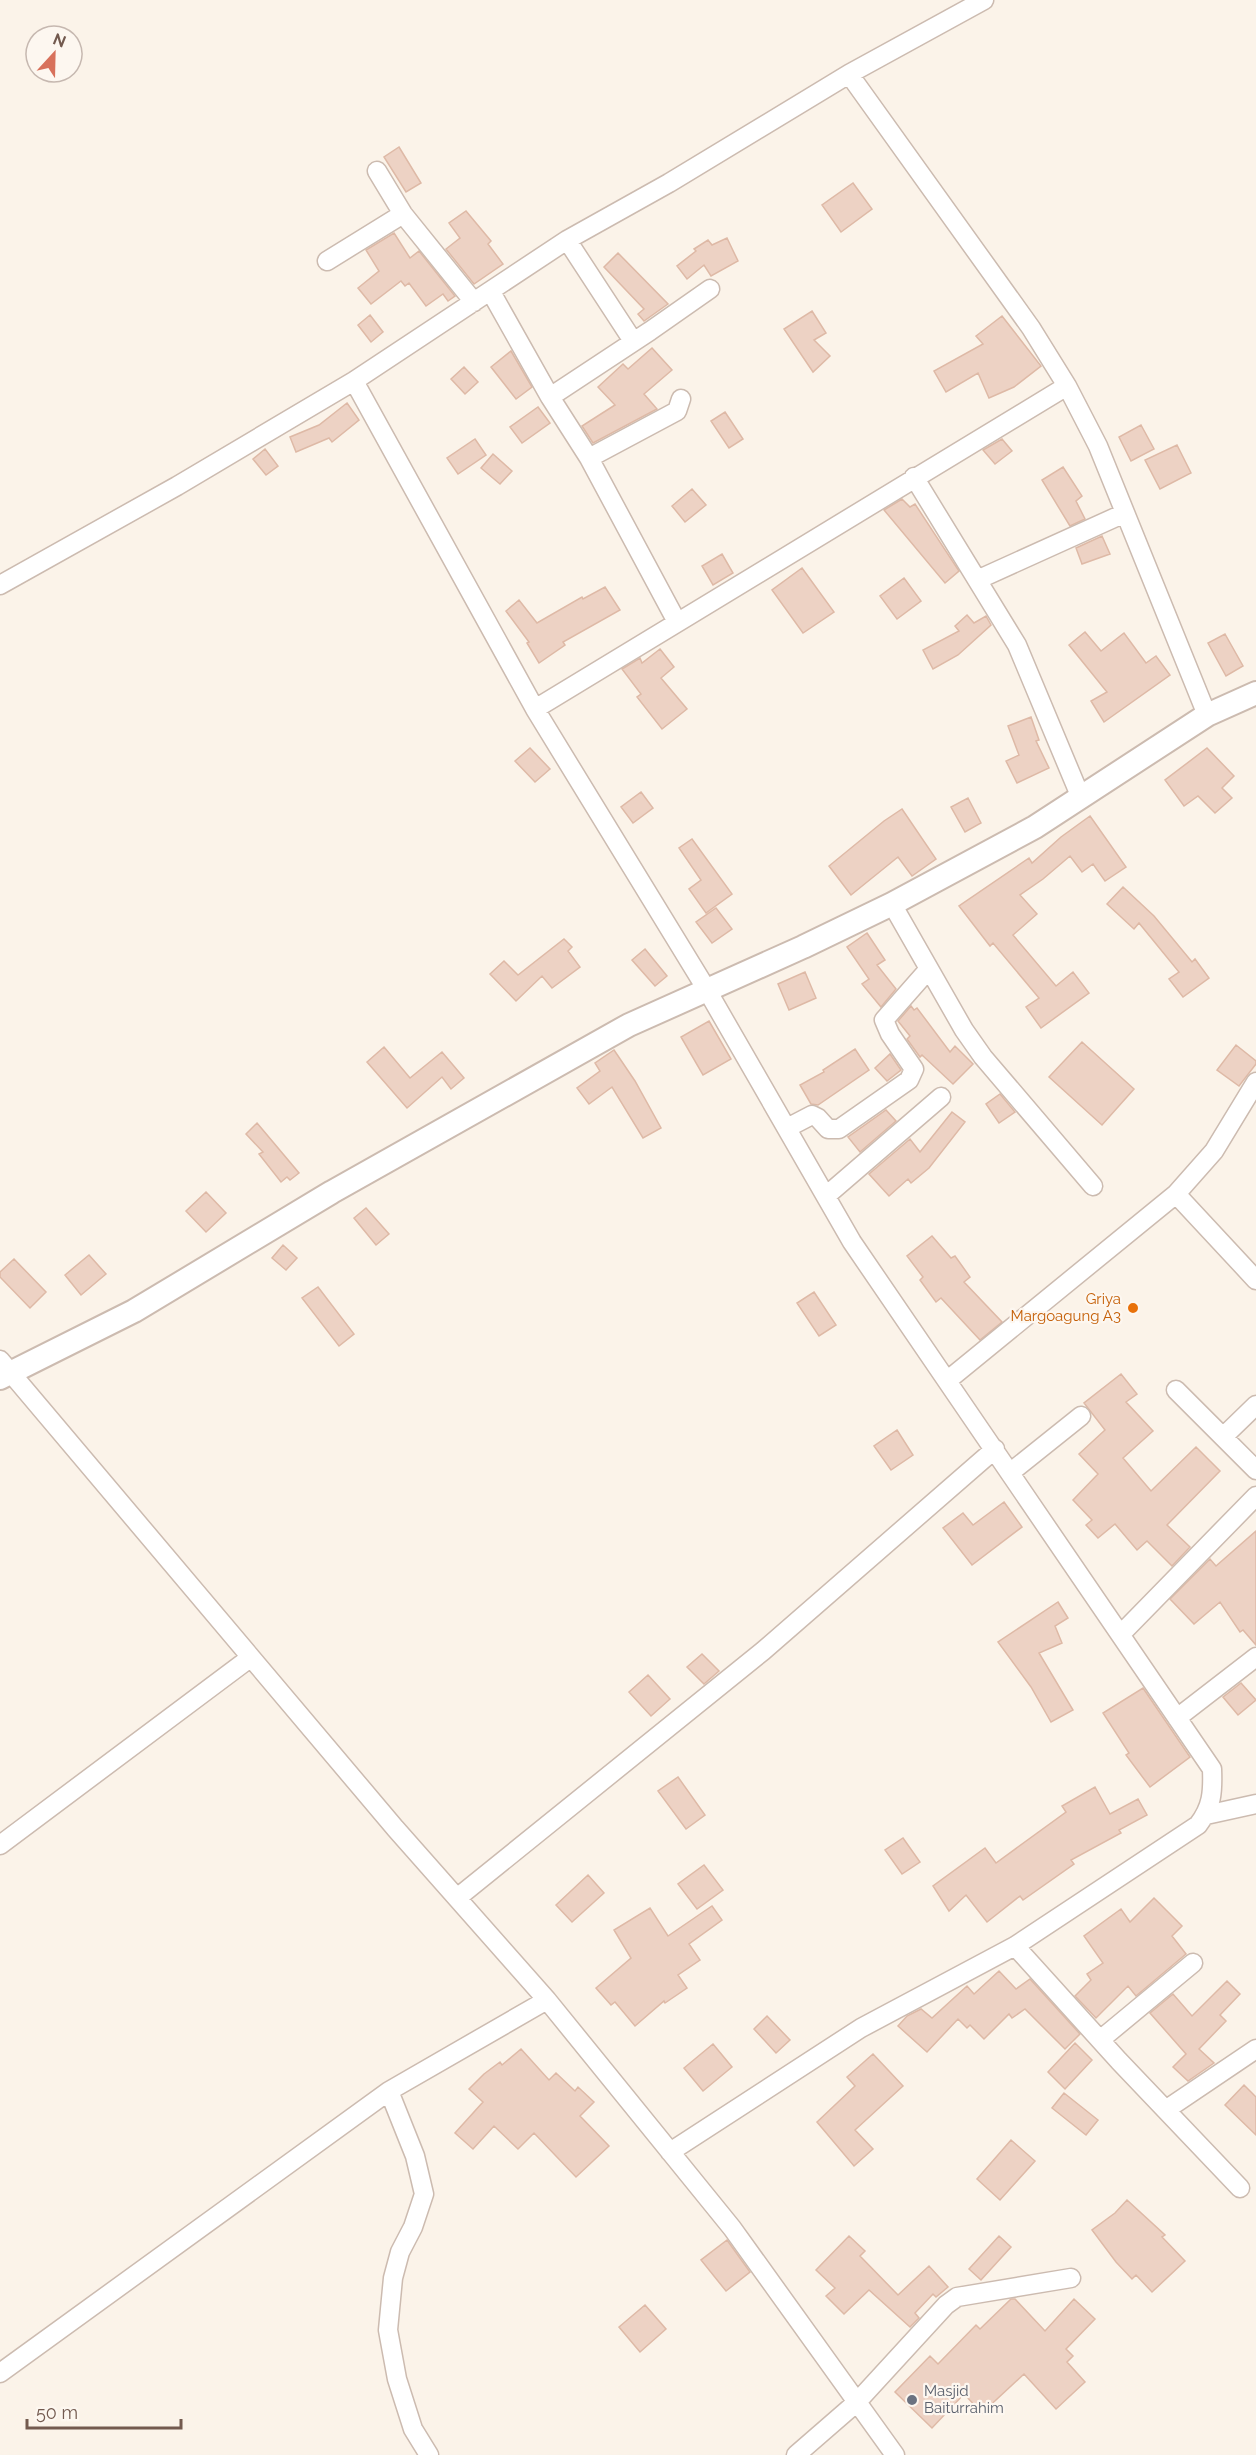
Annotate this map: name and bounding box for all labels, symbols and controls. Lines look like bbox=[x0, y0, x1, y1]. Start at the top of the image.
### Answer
north arrow bbox=[24, 24, 84, 84]
text: N bbox=[50, 29, 69, 52]
place label: Griya Margoagung A3 bbox=[1011, 1290, 1121, 1325]
marker: Griya Margoagung A3 bbox=[1126, 1301, 1140, 1315]
place label: Masjid Baiturrahim bbox=[924, 2382, 1004, 2417]
scale bar bbox=[27, 2392, 182, 2430]
marker: Masjid Baiturrahim bbox=[905, 2393, 919, 2407]
text: 50 m bbox=[36, 2402, 78, 2423]

